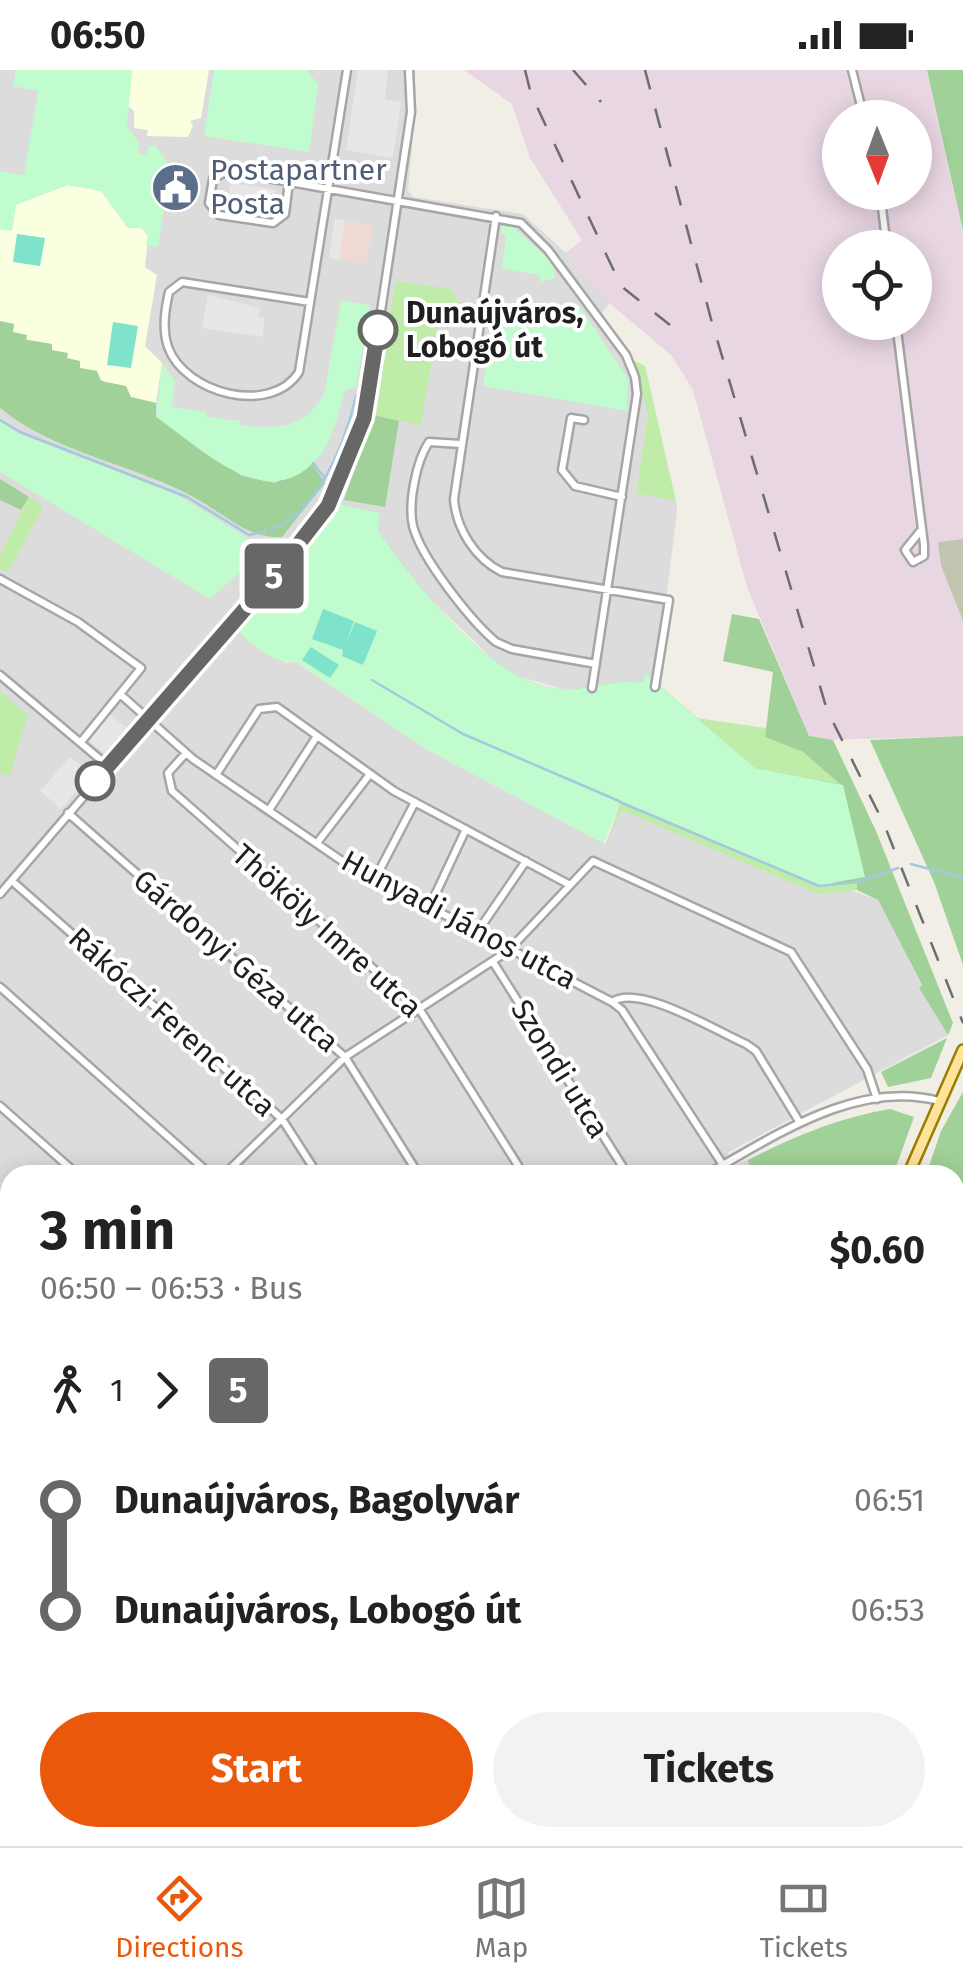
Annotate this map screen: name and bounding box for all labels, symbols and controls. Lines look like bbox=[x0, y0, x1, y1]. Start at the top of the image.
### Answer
text: 06:50 bbox=[50, 12, 146, 58]
north arrow bbox=[822, 100, 932, 210]
map controls bbox=[822, 100, 932, 340]
place label: Postapartner Posta bbox=[210, 152, 387, 222]
public building icon: Postapartner Posta bbox=[149, 161, 201, 213]
button: locate bbox=[822, 230, 932, 340]
place label: Dunaújváros, Lobogó út bbox=[406, 295, 584, 365]
marker: Dunaújváros, Lobogó út bbox=[359, 311, 397, 349]
line badge: 5 bbox=[242, 544, 306, 608]
text: 5 bbox=[265, 555, 283, 597]
unlabelled marker bbox=[76, 762, 114, 800]
street label: Thököly Imre utca bbox=[225, 837, 429, 1025]
street label: Hunyadi János utca bbox=[335, 843, 583, 997]
street label: Gárdonyi Géza utca bbox=[126, 862, 346, 1060]
street label: Rákóczi Ferenc utca bbox=[61, 920, 283, 1124]
street label: Szondi utca bbox=[503, 993, 617, 1145]
text: 3 min bbox=[40, 1198, 175, 1264]
text: $0.60 bbox=[830, 1227, 925, 1273]
text: 06:50 – 06:53 · Bus bbox=[40, 1269, 302, 1307]
icon: walk bbox=[40, 1363, 95, 1418]
icon: forward bbox=[139, 1363, 194, 1418]
text: 5 bbox=[229, 1369, 248, 1411]
text: 1 bbox=[110, 1371, 124, 1409]
text: Dunaújváros, Bagolyvár bbox=[114, 1477, 519, 1523]
text: 06:51 bbox=[854, 1481, 925, 1519]
text: Dunaújváros, Lobogó út bbox=[114, 1587, 521, 1633]
text: 06:53 bbox=[851, 1591, 925, 1629]
button: Start bbox=[40, 1712, 473, 1827]
button: Tickets bbox=[493, 1712, 925, 1827]
tab: Directions bbox=[115, 1871, 244, 1964]
tab: Map bbox=[474, 1871, 529, 1964]
tab: Tickets bbox=[759, 1871, 848, 1964]

